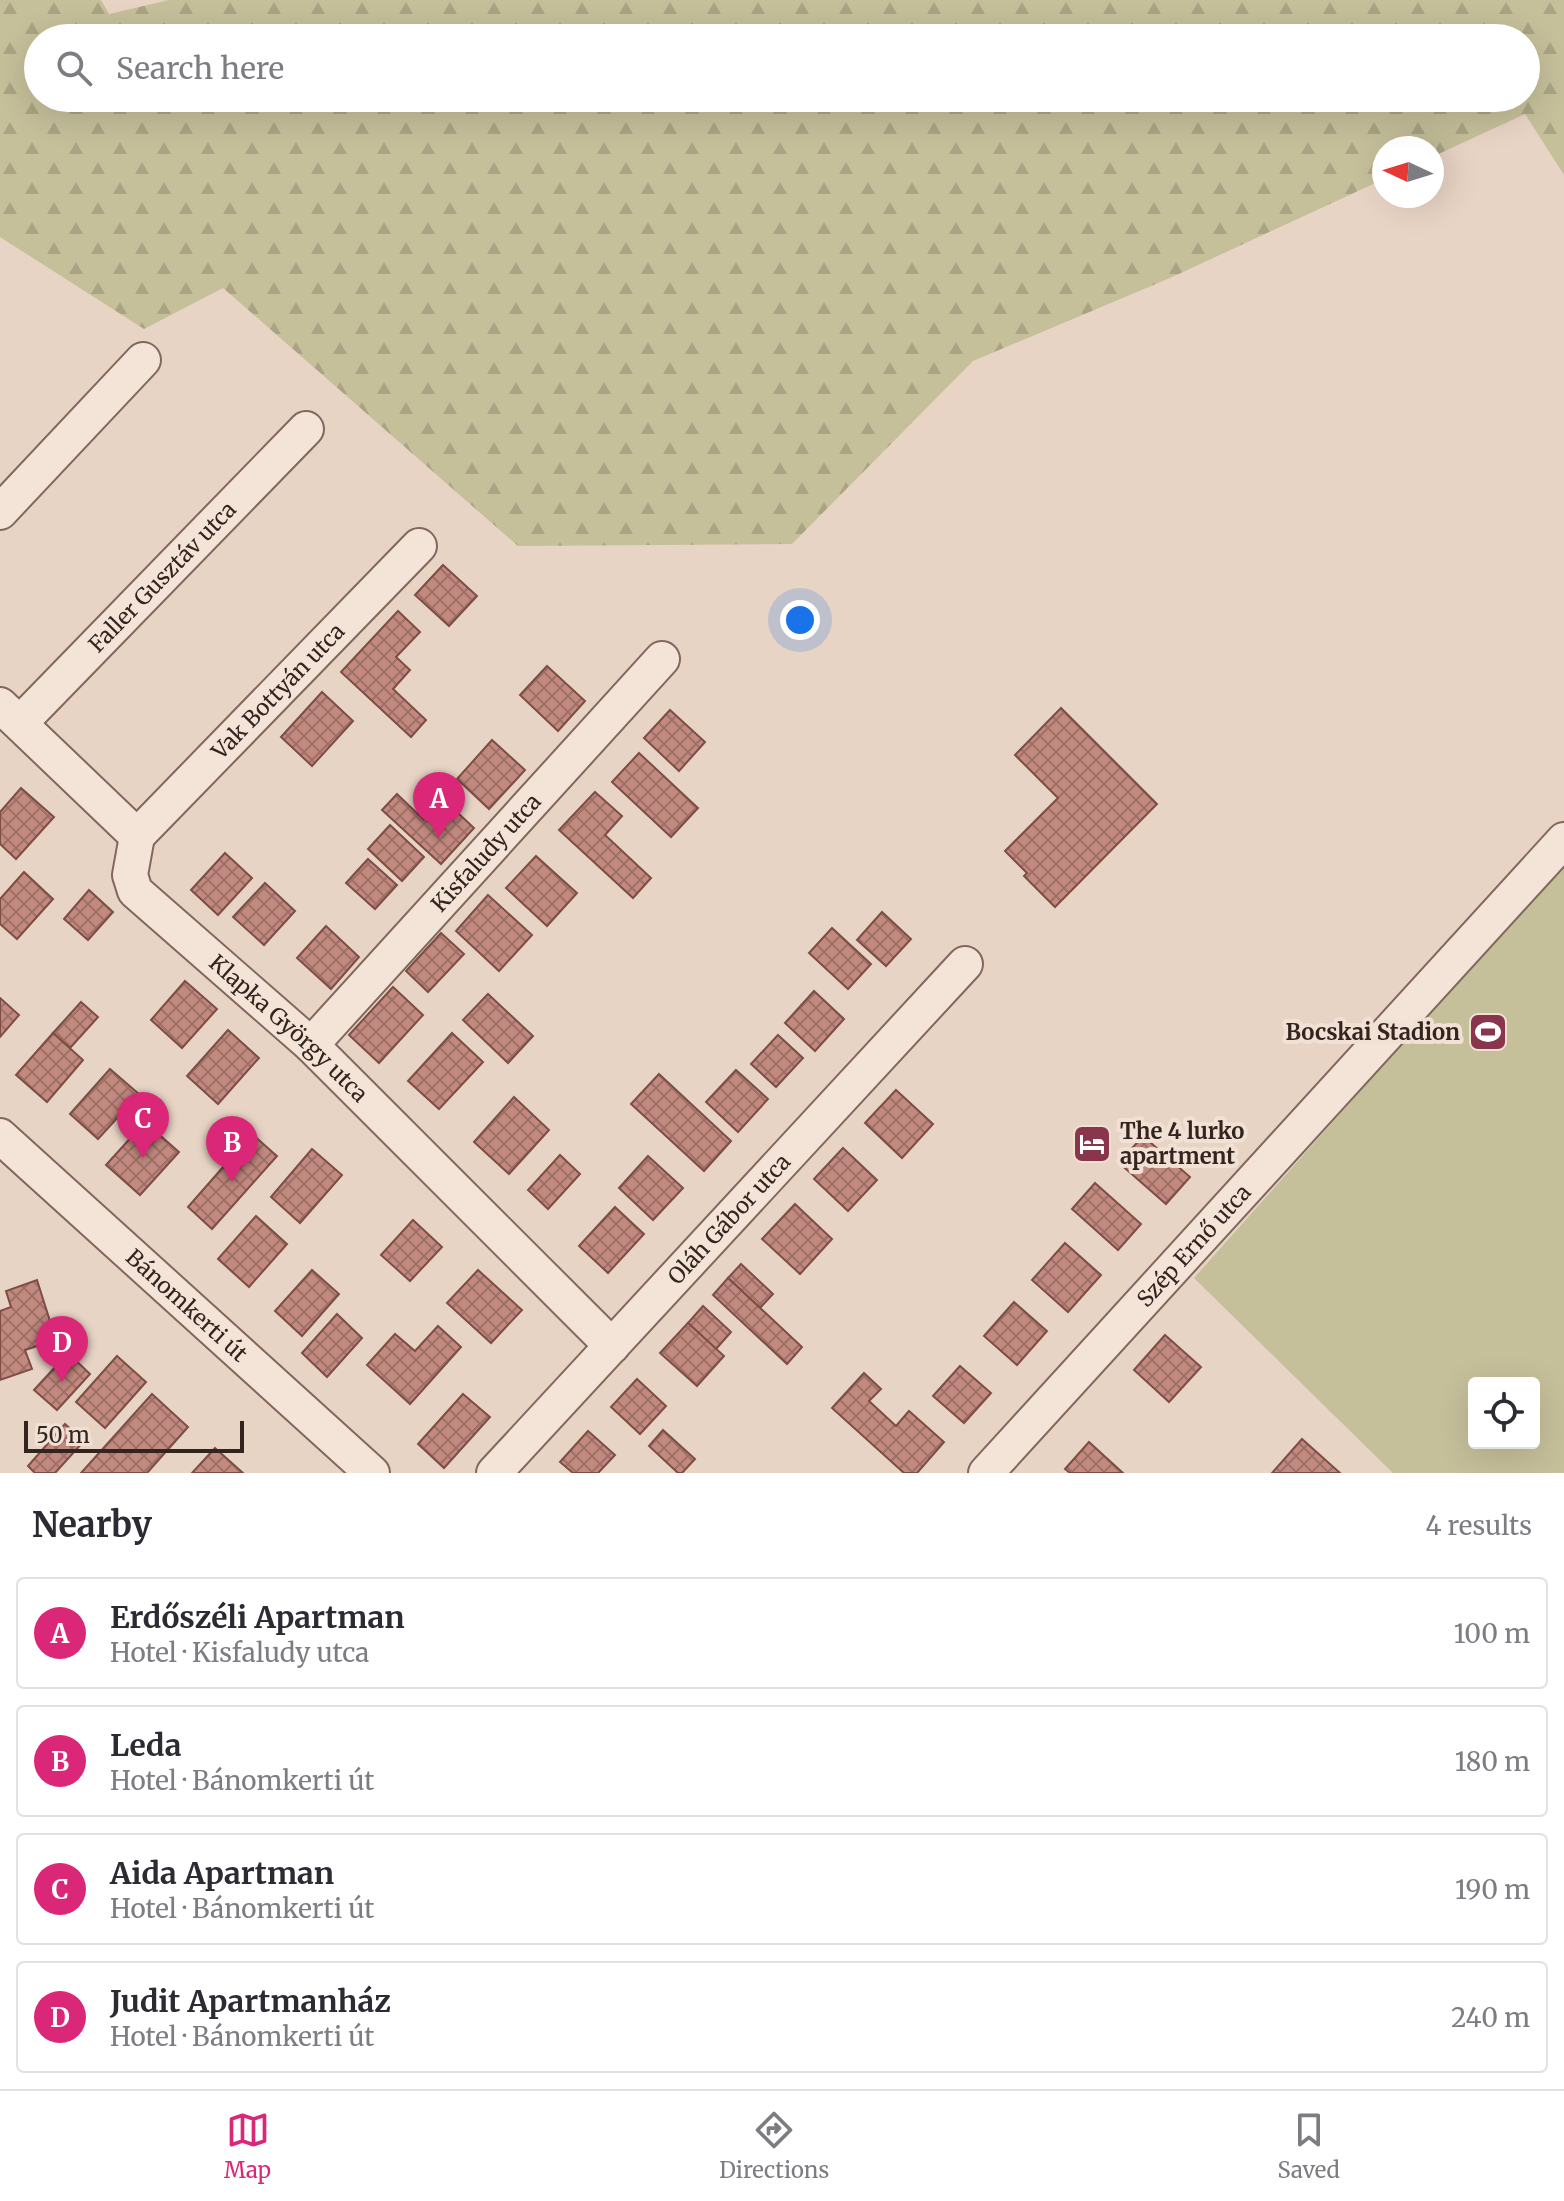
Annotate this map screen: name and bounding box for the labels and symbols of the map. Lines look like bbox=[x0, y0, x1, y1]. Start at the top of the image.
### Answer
north arrow bbox=[1372, 136, 1444, 208]
street label: Faller Gusztáv utca bbox=[83, 495, 242, 658]
your location bbox=[780, 600, 820, 640]
street label: Vak Bottyán utca bbox=[205, 617, 350, 766]
pin: A bbox=[413, 772, 465, 838]
street label: Kisfaludy utca bbox=[425, 788, 547, 918]
street label: Klapka György utca bbox=[203, 948, 374, 1108]
sports icon: Bocskai Stadion bbox=[1467, 1011, 1509, 1053]
place label: Bocskai Stadion bbox=[1285, 1018, 1460, 1046]
pin: C bbox=[117, 1092, 169, 1158]
pin: B bbox=[206, 1116, 258, 1182]
place label: The 4 lurko apartment bbox=[1120, 1117, 1244, 1170]
hotel icon: The 4 lurko apartment bbox=[1071, 1123, 1113, 1165]
street label: Oláh Gábor utca bbox=[662, 1148, 796, 1290]
street label: Szép Ernő utca bbox=[1131, 1178, 1257, 1313]
street label: Bánomkerti út bbox=[120, 1243, 254, 1368]
pin: D bbox=[36, 1316, 88, 1382]
scale bar bbox=[24, 1417, 244, 1453]

